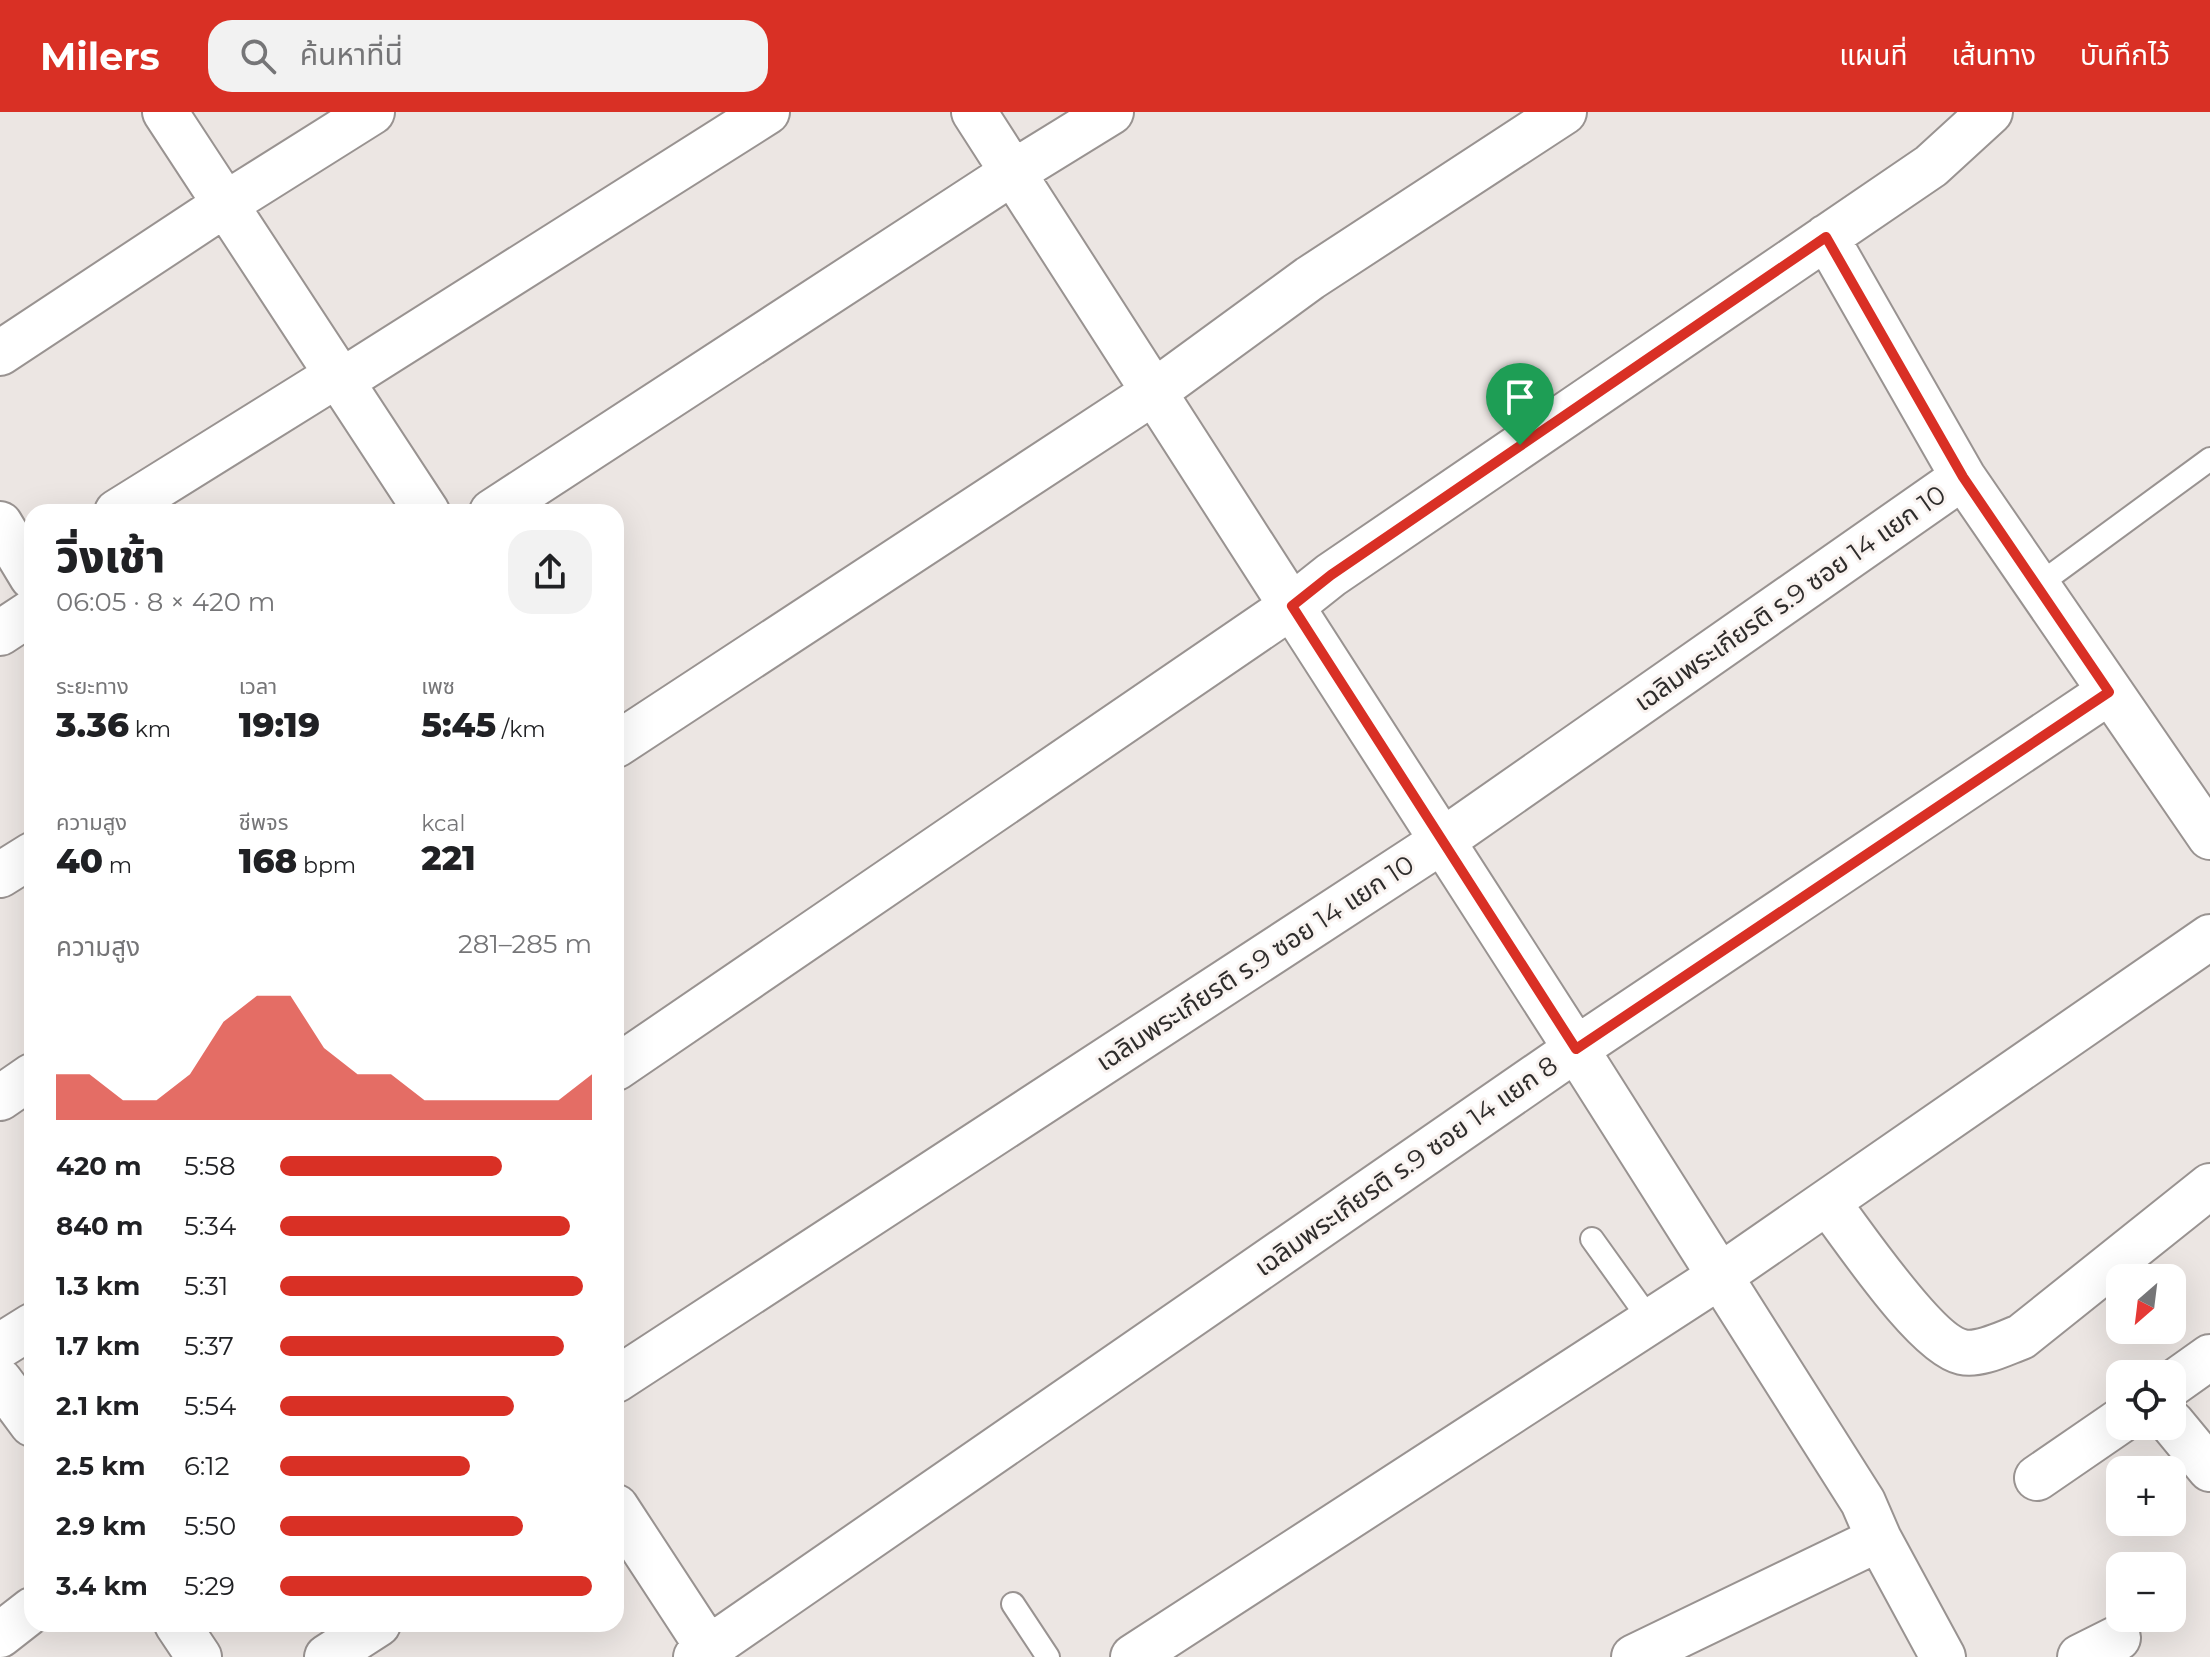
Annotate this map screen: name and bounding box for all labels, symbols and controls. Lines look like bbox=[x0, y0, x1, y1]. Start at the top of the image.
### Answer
search box bbox=[208, 20, 768, 92]
text: Milers bbox=[40, 33, 160, 80]
icon: search bbox=[236, 34, 280, 78]
text: ค้นหาที่นี่ bbox=[300, 36, 403, 73]
text: แผนที่ bbox=[1839, 38, 1907, 72]
text: เส้นทาง bbox=[1951, 38, 2036, 72]
text: บันทึกไว้ bbox=[2080, 38, 2170, 72]
pin bbox=[1486, 363, 1554, 445]
icon: arrive bbox=[1498, 375, 1542, 419]
street label: เฉลิมพระเกียรติ ร.9 ซอย 14 แยก 10 bbox=[1628, 478, 1952, 718]
text: วิ่งเช้า bbox=[56, 529, 165, 583]
button: share bbox=[508, 530, 592, 614]
text: 06:05 · 8 × 420 m bbox=[56, 586, 275, 618]
text: ระยะทาง bbox=[56, 673, 129, 700]
text: เวลา bbox=[239, 673, 277, 700]
text: เพซ bbox=[421, 673, 455, 700]
text: 3.36 bbox=[56, 704, 129, 746]
text: 19:19 bbox=[239, 704, 320, 746]
text: 5:45 bbox=[421, 704, 496, 746]
text: km bbox=[129, 716, 171, 743]
text: /km bbox=[496, 716, 546, 743]
text: ความสูง bbox=[56, 809, 127, 836]
text: ชีพจร bbox=[239, 809, 289, 836]
text: kcal bbox=[421, 810, 465, 837]
text: 221 bbox=[421, 837, 476, 879]
text: 40 bbox=[56, 840, 103, 882]
text: 168 bbox=[239, 840, 297, 882]
street label: เฉลิมพระเกียรติ ร.9 ซอย 14 แยก 10 bbox=[1090, 848, 1420, 1078]
text: m bbox=[103, 852, 132, 879]
text: bpm bbox=[297, 852, 356, 879]
text: 281–285 m bbox=[458, 928, 592, 960]
text: ความสูง bbox=[56, 931, 140, 963]
street label: เฉลิมพระเกียรติ ร.9 ซอย 14 แยก 8 bbox=[1248, 1049, 1564, 1283]
text: 420 m bbox=[56, 1150, 142, 1182]
text: 5:58 bbox=[184, 1150, 236, 1182]
text: 840 m bbox=[56, 1210, 143, 1242]
text: 5:34 bbox=[184, 1210, 236, 1242]
north arrow bbox=[2106, 1264, 2186, 1344]
map controls bbox=[2106, 1264, 2186, 1632]
text: 1.3 km bbox=[56, 1270, 140, 1302]
text: 5:31 bbox=[184, 1270, 228, 1302]
text: 1.7 km bbox=[56, 1330, 140, 1362]
text: 5:37 bbox=[184, 1330, 234, 1362]
button: locate bbox=[2106, 1360, 2186, 1440]
text: 2.1 km bbox=[56, 1390, 140, 1422]
text: 5:54 bbox=[184, 1390, 236, 1422]
text: 2.5 km bbox=[56, 1450, 145, 1482]
text: 6:12 bbox=[184, 1450, 230, 1482]
button: + bbox=[2106, 1456, 2186, 1536]
text: 2.9 km bbox=[56, 1510, 147, 1542]
text: 5:50 bbox=[184, 1510, 236, 1542]
button: − bbox=[2106, 1552, 2186, 1632]
text: 3.4 km bbox=[56, 1570, 148, 1602]
text: 5:29 bbox=[184, 1570, 235, 1602]

